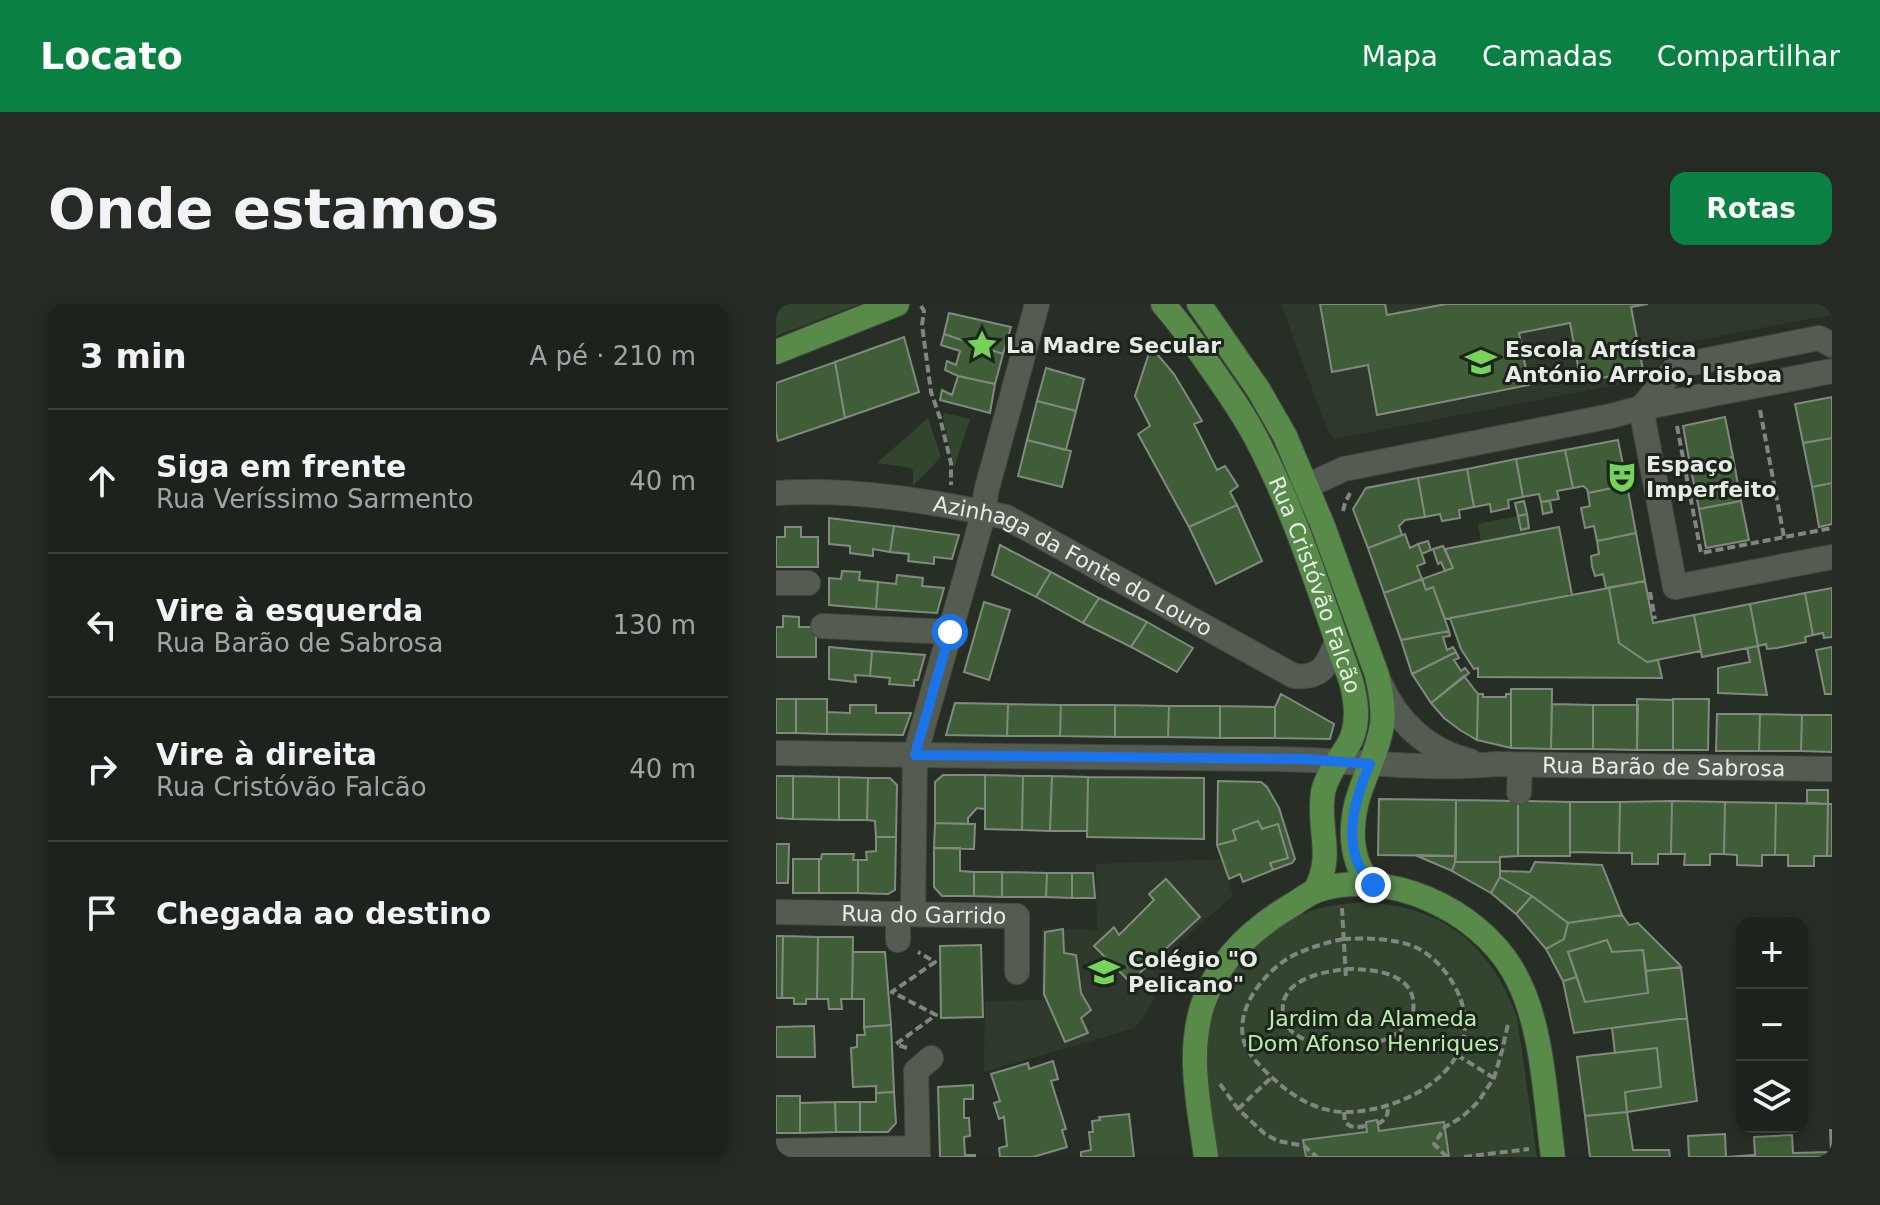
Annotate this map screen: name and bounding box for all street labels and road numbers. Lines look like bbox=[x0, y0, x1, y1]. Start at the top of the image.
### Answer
street label: Rua Cristóvão Falcão bbox=[1264, 473, 1366, 696]
street label: Azinhaga da Fonte do Louro bbox=[932, 491, 1217, 641]
street label: Rua Barão de Sabrosa bbox=[1542, 752, 1785, 781]
street label: Rua do Garrido bbox=[841, 901, 1007, 928]

